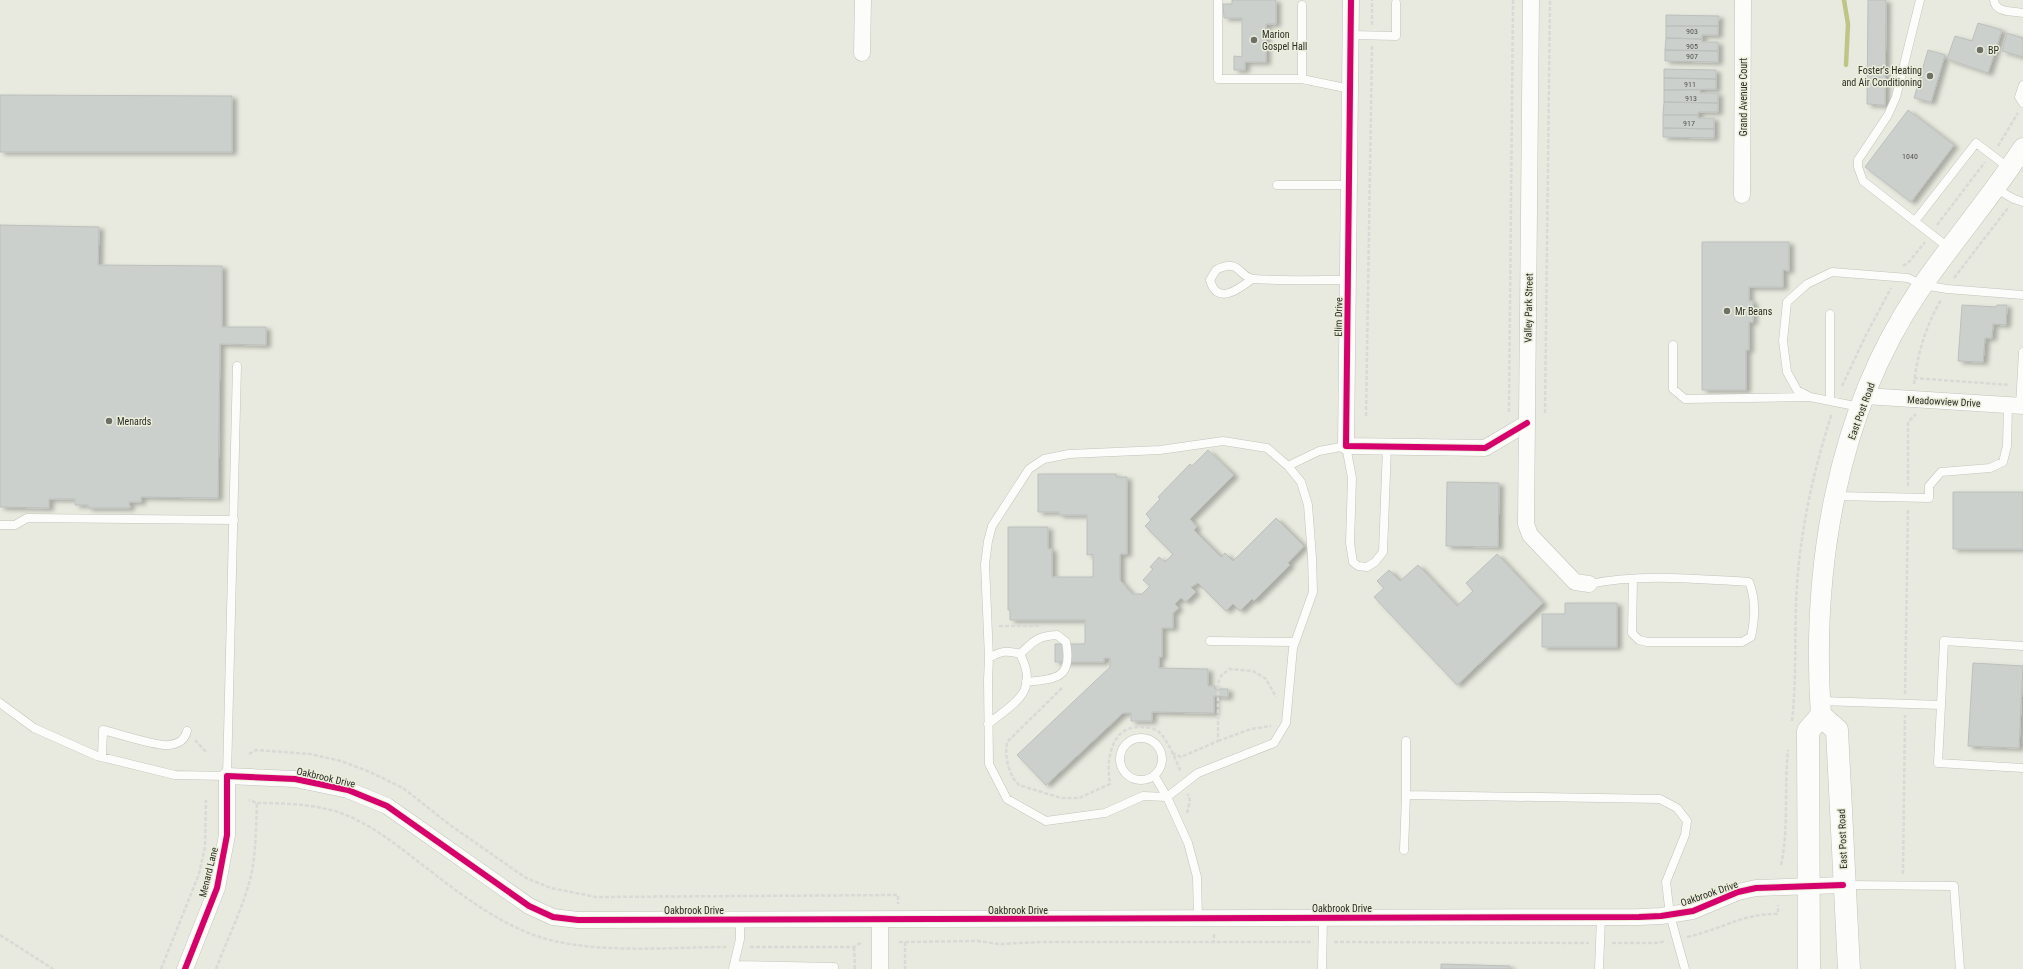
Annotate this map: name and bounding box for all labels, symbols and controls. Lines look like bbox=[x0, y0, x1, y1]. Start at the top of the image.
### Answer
house number: 903 bbox=[1686, 27, 1698, 36]
place label: Marion Gospel Hall bbox=[1262, 29, 1307, 52]
marker: Marion Gospel Hall bbox=[1249, 35, 1259, 45]
house number: 905 bbox=[1686, 42, 1698, 51]
marker: BP bbox=[1975, 45, 1985, 55]
place label: BP bbox=[1988, 45, 1999, 56]
house number: 907 bbox=[1686, 52, 1698, 61]
street label: Grand Avenue Court bbox=[1738, 58, 1749, 136]
place label: Foster's Heating and Air Conditioning bbox=[1842, 65, 1922, 88]
marker: Foster's Heating and Air Conditioning bbox=[1925, 71, 1935, 81]
house number: 911 bbox=[1684, 80, 1696, 89]
house number: 913 bbox=[1685, 94, 1697, 103]
house number: 917 bbox=[1683, 119, 1695, 128]
house number: 1040 bbox=[1902, 152, 1918, 161]
street label: Valley Park Street bbox=[1522, 273, 1535, 343]
street label: Elim Drive bbox=[1333, 297, 1344, 337]
marker: Mr Beans bbox=[1722, 306, 1732, 316]
place label: Mr Beans bbox=[1735, 306, 1773, 317]
street label: East Post Road bbox=[1846, 381, 1877, 441]
street label: Meadowview Drive bbox=[1907, 394, 1981, 409]
marker: Menards bbox=[104, 416, 114, 426]
place label: Menards bbox=[117, 416, 152, 427]
street label: Oakbrook Drive bbox=[295, 765, 357, 790]
street label: East Post Road bbox=[1836, 809, 1849, 869]
street label: Menard Lane bbox=[197, 846, 220, 898]
street label: Oakbrook Drive bbox=[1679, 878, 1740, 908]
street label: Oakbrook Drive bbox=[1312, 903, 1372, 914]
street label: Oakbrook Drive bbox=[664, 905, 724, 916]
street label: Oakbrook Drive bbox=[988, 905, 1048, 916]

